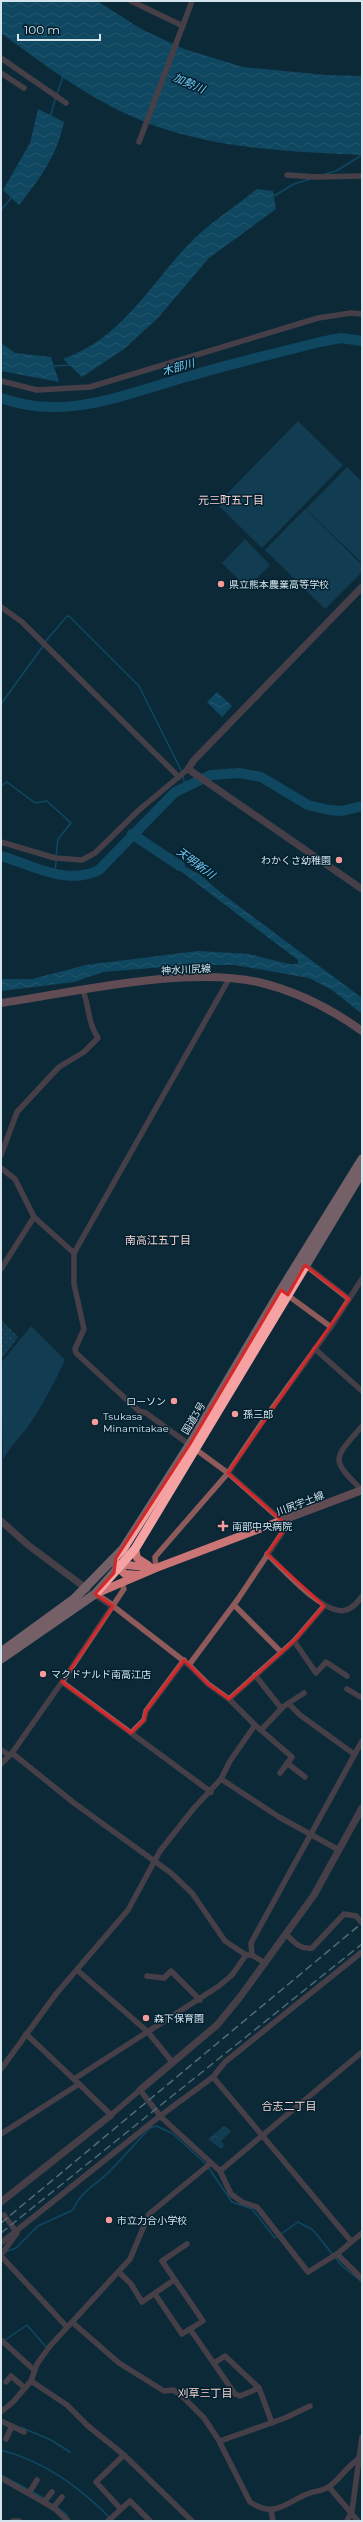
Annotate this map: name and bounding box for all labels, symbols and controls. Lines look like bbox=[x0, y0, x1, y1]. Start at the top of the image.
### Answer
scale bar bbox=[18, 16, 100, 42]
text: 100 m bbox=[24, 22, 60, 37]
water label: 加勢川 bbox=[171, 70, 208, 97]
water label: 木部川 bbox=[160, 355, 197, 378]
district label: 元三町五丁目 bbox=[198, 493, 264, 507]
place label: 県立熊本農業高等学校 bbox=[229, 578, 329, 591]
marker: 県立熊本農業高等学校 bbox=[216, 579, 226, 589]
water label: 天明新川 bbox=[174, 844, 219, 882]
place label: わかくさ幼稚園 bbox=[261, 854, 331, 867]
marker: わかくさ幼稚園 bbox=[334, 855, 344, 865]
street label: 神水川尻線 bbox=[161, 962, 211, 977]
district label: 南高江五丁目 bbox=[125, 1233, 191, 1247]
place label: ローソン bbox=[126, 1395, 166, 1408]
marker: ローソン bbox=[169, 1396, 179, 1406]
street label: 国道3号 bbox=[179, 1400, 208, 1437]
place label: 孫三郎 bbox=[243, 1408, 273, 1421]
marker: 孫三郎 bbox=[230, 1409, 240, 1419]
place label: Tsukasa Minamitakae bbox=[103, 1410, 169, 1435]
marker: Tsukasa Minamitakae bbox=[90, 1417, 100, 1427]
street label: 川尻宇土線 bbox=[275, 1488, 326, 1518]
marker: 南部中央病院 bbox=[217, 1520, 229, 1532]
place label: 南部中央病院 bbox=[232, 1520, 292, 1533]
place label: マクドナルド南高江店 bbox=[51, 1668, 151, 1681]
marker: マクドナルド南高江店 bbox=[38, 1669, 48, 1679]
place label: 森下保育園 bbox=[154, 2012, 204, 2025]
marker: 森下保育園 bbox=[141, 2013, 151, 2023]
district label: 合志二丁目 bbox=[262, 2099, 317, 2113]
place label: 市立力合小学校 bbox=[117, 2214, 187, 2227]
marker: 市立力合小学校 bbox=[104, 2215, 114, 2225]
district label: 刈草三丁目 bbox=[178, 2386, 233, 2400]

